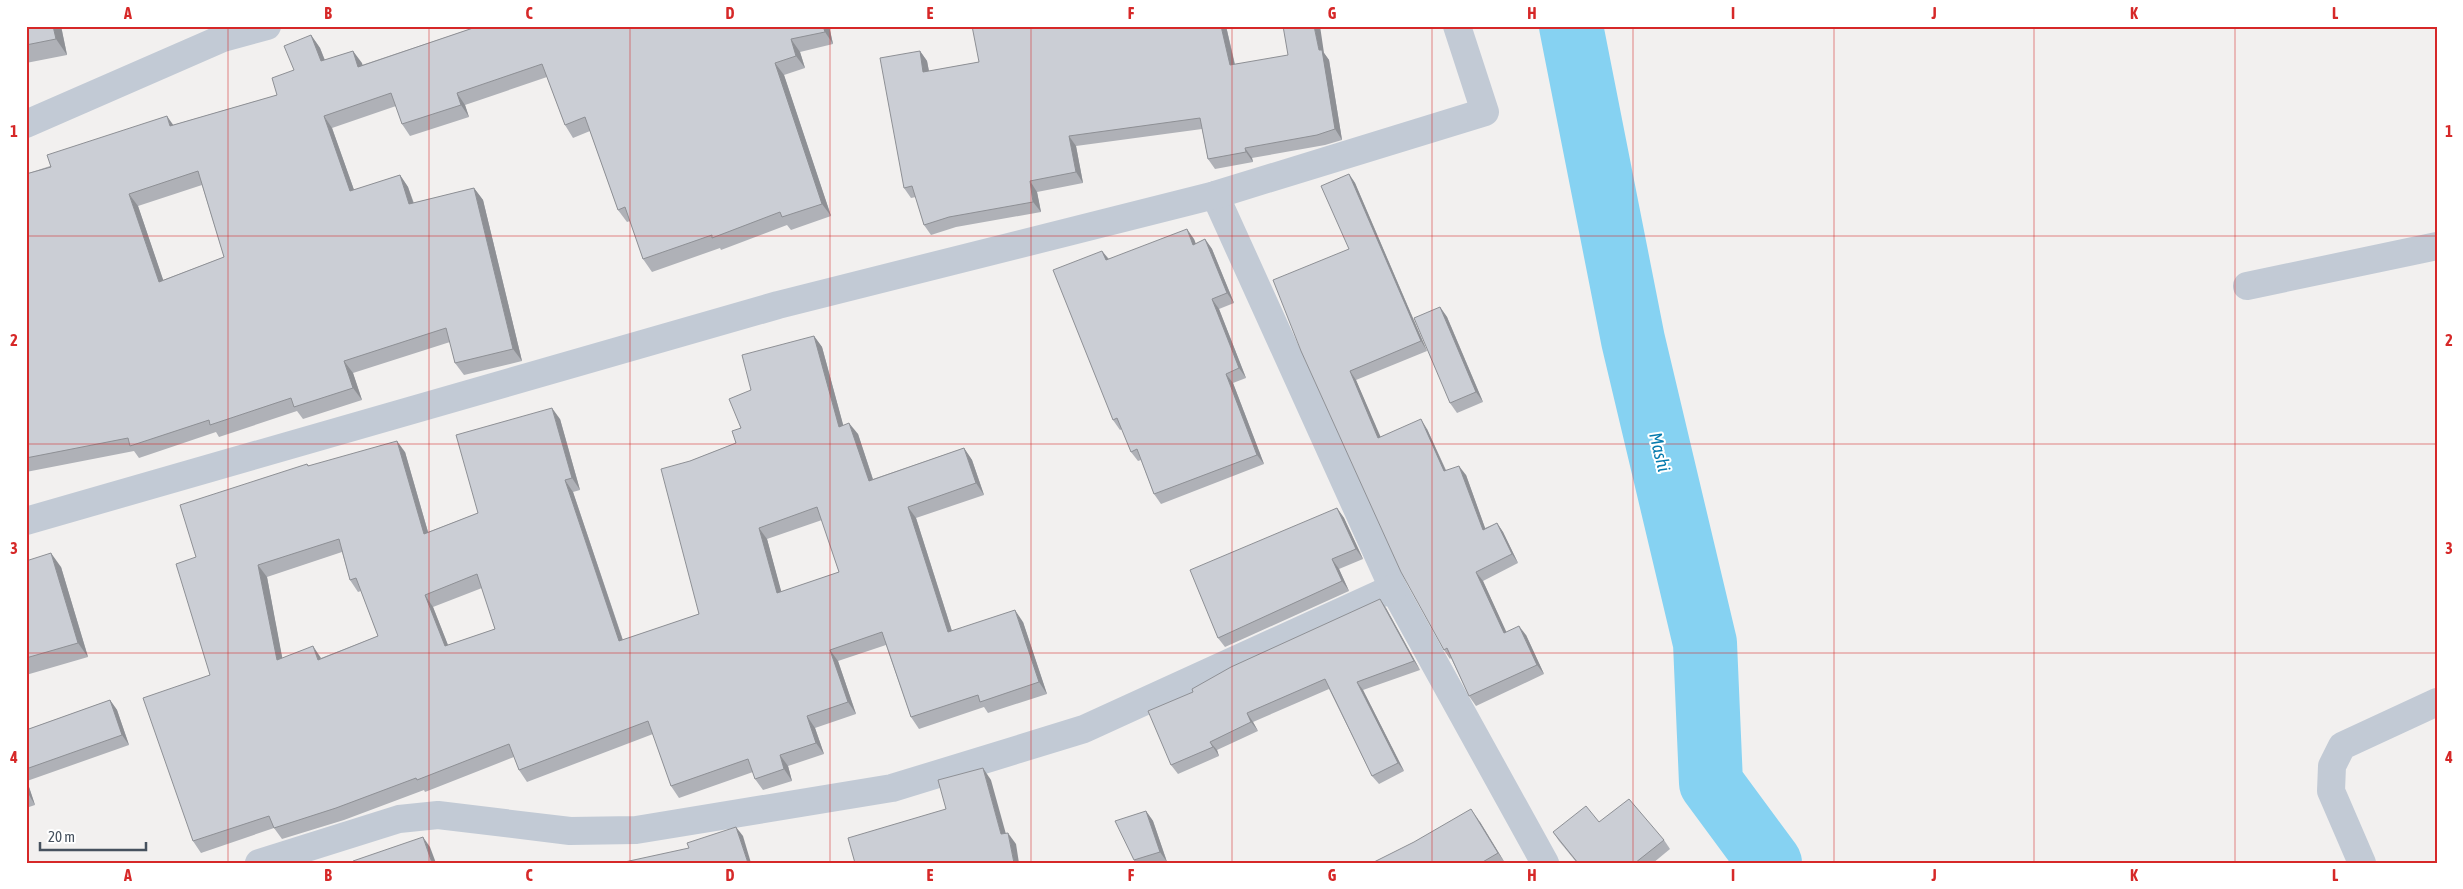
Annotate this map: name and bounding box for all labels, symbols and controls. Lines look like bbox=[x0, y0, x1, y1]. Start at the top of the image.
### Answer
text: A bbox=[123, 4, 132, 22]
text: B bbox=[324, 4, 332, 22]
text: C bbox=[525, 4, 533, 22]
text: D bbox=[726, 4, 735, 22]
text: E bbox=[927, 4, 934, 22]
text: F bbox=[1128, 4, 1135, 22]
text: G bbox=[1328, 4, 1337, 22]
text: H bbox=[1527, 4, 1537, 22]
text: I bbox=[1731, 4, 1735, 22]
text: J bbox=[1930, 4, 1937, 22]
text: K bbox=[2130, 4, 2138, 22]
text: L bbox=[2332, 4, 2339, 22]
text: 1 bbox=[10, 122, 18, 140]
text: 1 bbox=[2445, 122, 2453, 140]
text: 2 bbox=[10, 331, 18, 349]
text: 2 bbox=[2445, 331, 2453, 349]
water label: Mashi bbox=[1645, 430, 1675, 474]
text: 3 bbox=[10, 539, 18, 557]
text: 3 bbox=[2445, 539, 2453, 557]
text: 4 bbox=[9, 748, 18, 766]
text: 4 bbox=[2444, 748, 2453, 766]
scale bar bbox=[40, 819, 146, 851]
text: 20 m bbox=[48, 828, 75, 845]
text: A bbox=[123, 866, 132, 884]
text: B bbox=[324, 866, 332, 884]
text: C bbox=[525, 866, 533, 884]
text: D bbox=[726, 866, 735, 884]
text: E bbox=[927, 866, 934, 884]
text: F bbox=[1128, 866, 1135, 884]
text: G bbox=[1328, 866, 1337, 884]
text: H bbox=[1527, 866, 1537, 884]
text: I bbox=[1731, 866, 1735, 884]
text: J bbox=[1930, 866, 1937, 884]
text: K bbox=[2130, 866, 2138, 884]
text: L bbox=[2332, 866, 2339, 884]

